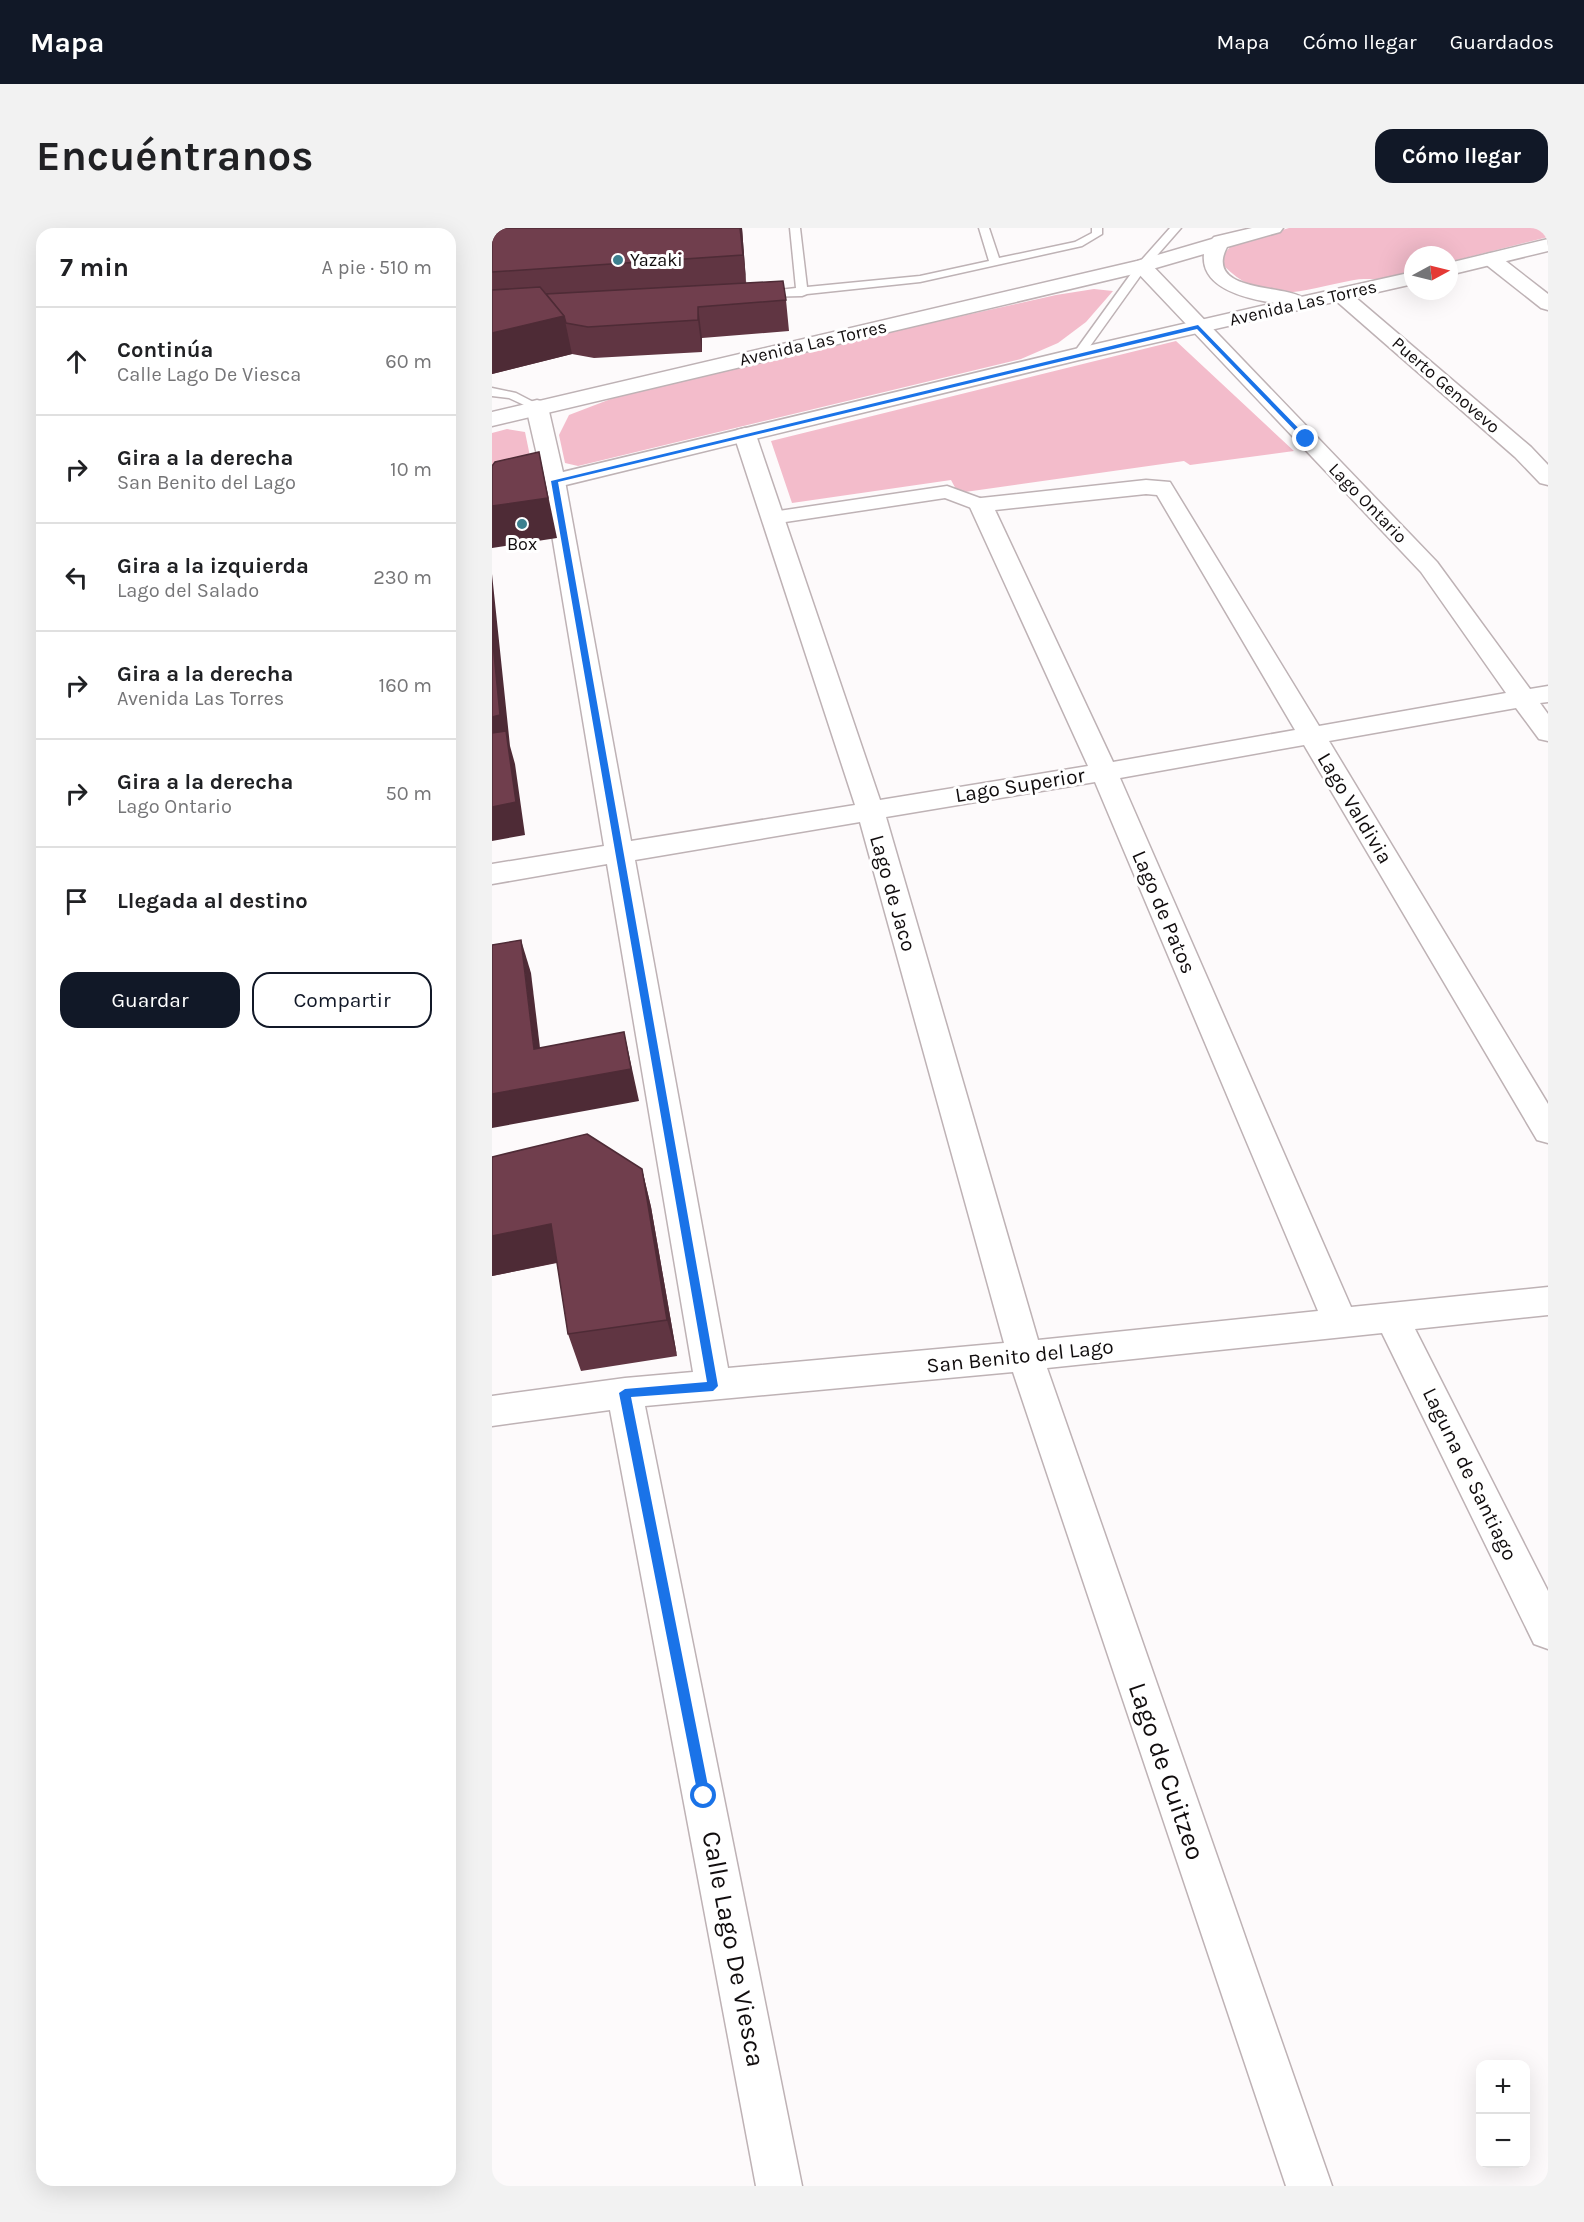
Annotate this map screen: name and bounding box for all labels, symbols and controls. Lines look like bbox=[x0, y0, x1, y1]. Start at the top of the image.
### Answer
text: Mapa bbox=[30, 26, 104, 59]
text: Mapa bbox=[1216, 30, 1270, 54]
text: Cómo llegar bbox=[1303, 30, 1417, 54]
text: Guardados bbox=[1450, 30, 1554, 54]
button: Cómo llegar bbox=[1375, 129, 1548, 183]
text: Encuéntranos bbox=[36, 131, 314, 181]
north arrow bbox=[1404, 246, 1458, 300]
place label: Yazaki bbox=[630, 249, 683, 271]
text: 7 min bbox=[60, 252, 129, 283]
marker: Yazaki bbox=[611, 253, 625, 267]
text: A pie · 510 m bbox=[322, 256, 432, 279]
street label: Avenida Las Torres bbox=[1227, 275, 1379, 331]
street label: Avenida Las Torres bbox=[737, 315, 889, 371]
street label: Puerto Genovevo bbox=[1387, 332, 1505, 438]
text: Continúa bbox=[117, 337, 213, 363]
icon: ahead bbox=[60, 345, 93, 378]
text: 60 m bbox=[385, 350, 432, 373]
text: Calle Lago De Viesca bbox=[117, 363, 301, 386]
route end bbox=[1292, 425, 1318, 451]
text: Gira a la derecha bbox=[117, 445, 293, 471]
icon: right bbox=[60, 453, 93, 486]
text: 10 m bbox=[390, 458, 432, 481]
street label: Lago Ontario bbox=[1324, 458, 1412, 548]
text: San Benito del Lago bbox=[117, 471, 296, 494]
marker: Box bbox=[515, 517, 529, 531]
place label: Box bbox=[507, 533, 537, 555]
text: Gira a la izquierda bbox=[117, 553, 309, 579]
icon: left bbox=[60, 561, 93, 594]
text: 230 m bbox=[373, 566, 432, 589]
text: Lago del Salado bbox=[117, 579, 259, 602]
text: Gira a la derecha bbox=[117, 661, 293, 687]
icon: right bbox=[60, 669, 93, 702]
text: 160 m bbox=[379, 674, 432, 697]
text: Avenida Las Torres bbox=[117, 687, 284, 710]
street label: Lago Valdivia bbox=[1312, 748, 1398, 868]
street label: Lago Superior bbox=[953, 763, 1087, 807]
text: Gira a la derecha bbox=[117, 769, 293, 795]
icon: right bbox=[60, 777, 93, 810]
text: 50 m bbox=[385, 782, 432, 805]
text: Lago Ontario bbox=[117, 795, 232, 818]
street label: Lago de Jaco bbox=[865, 832, 921, 954]
street label: Lago de Patos bbox=[1127, 847, 1201, 977]
icon: arrive bbox=[60, 885, 93, 918]
text: Llegada al destino bbox=[117, 888, 308, 914]
button: Guardar bbox=[60, 972, 240, 1028]
button: Compartir bbox=[252, 972, 432, 1028]
street label: San Benito del Lago bbox=[925, 1334, 1115, 1378]
street label: Laguna de Santiago bbox=[1418, 1384, 1522, 1564]
street label: Lago de Cuitzeo bbox=[1122, 1678, 1211, 1864]
route start bbox=[690, 1782, 716, 1808]
street label: Calle Lago De Viesca bbox=[695, 1829, 772, 2070]
map controls bbox=[1476, 2060, 1530, 2168]
button: + bbox=[1476, 2060, 1530, 2114]
button: − bbox=[1476, 2114, 1530, 2168]

